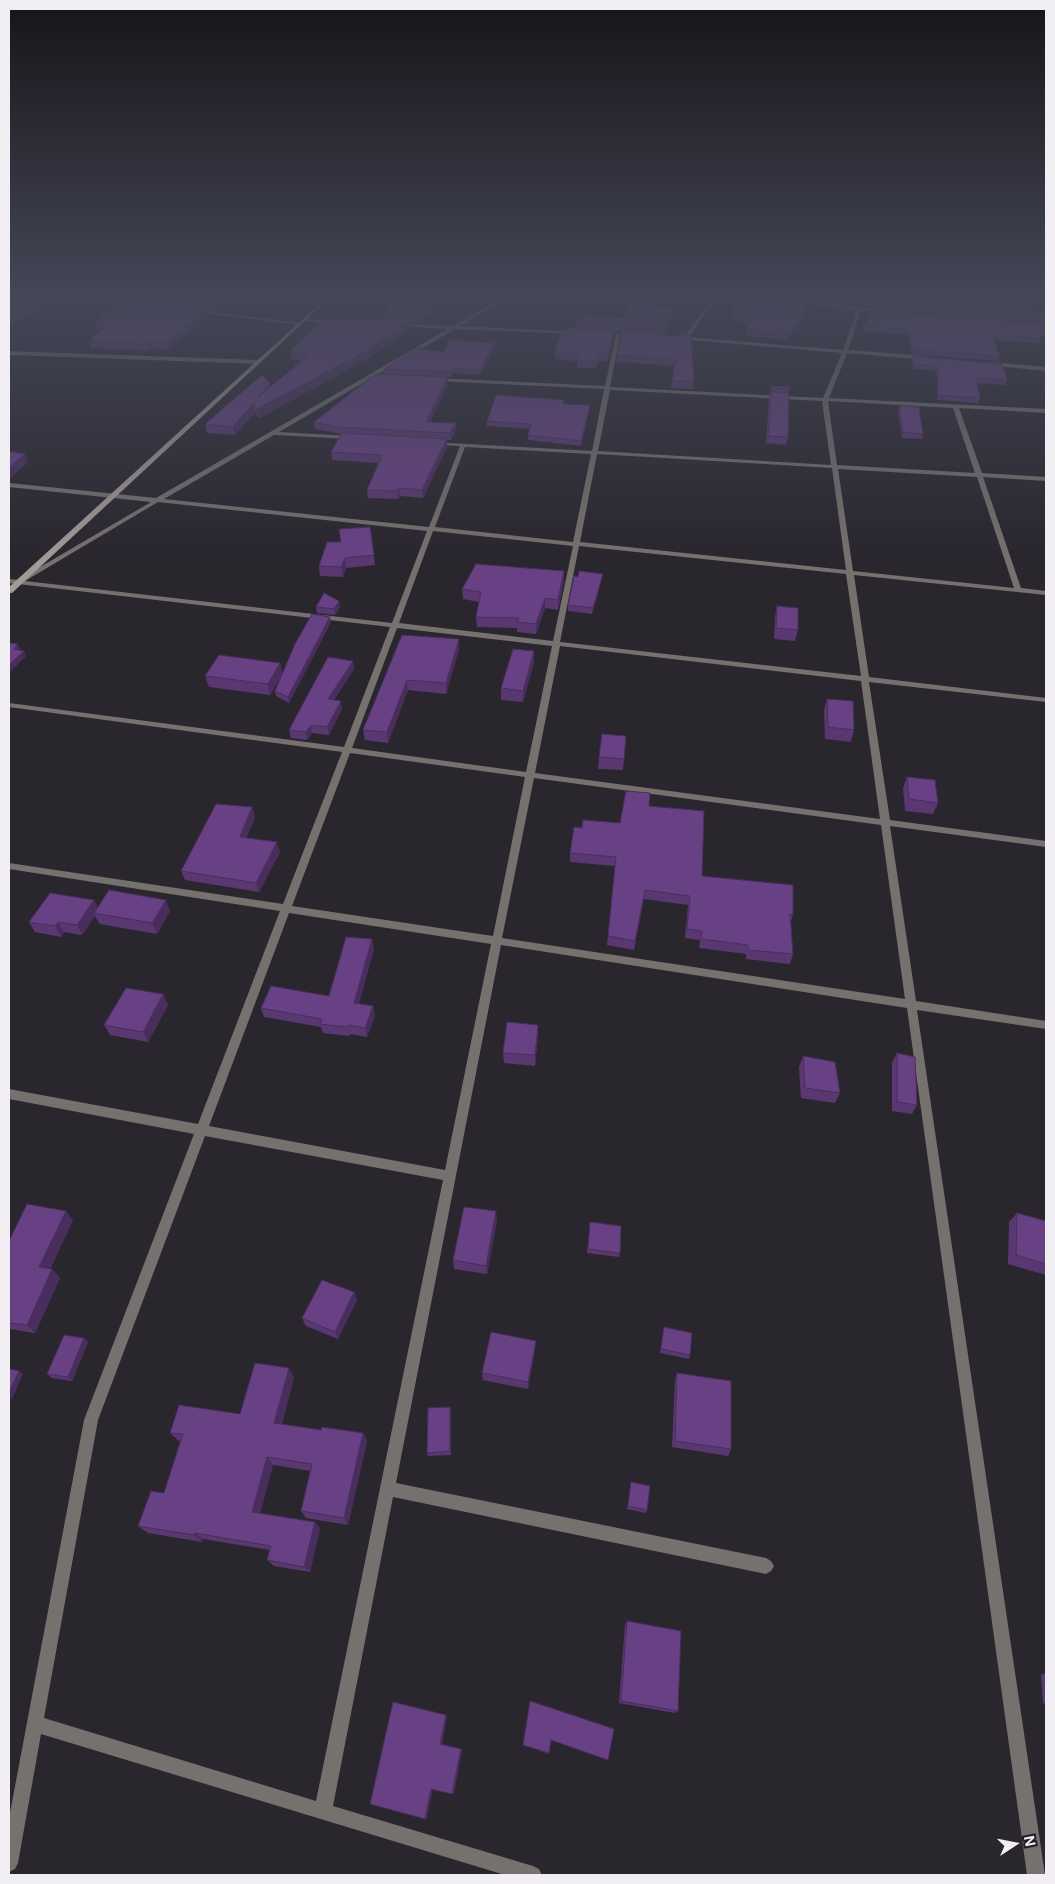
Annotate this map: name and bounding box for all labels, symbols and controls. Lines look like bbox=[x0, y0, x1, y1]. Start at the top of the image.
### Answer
north arrow bbox=[990, 1819, 1040, 1869]
text: N bbox=[1021, 1834, 1040, 1848]

